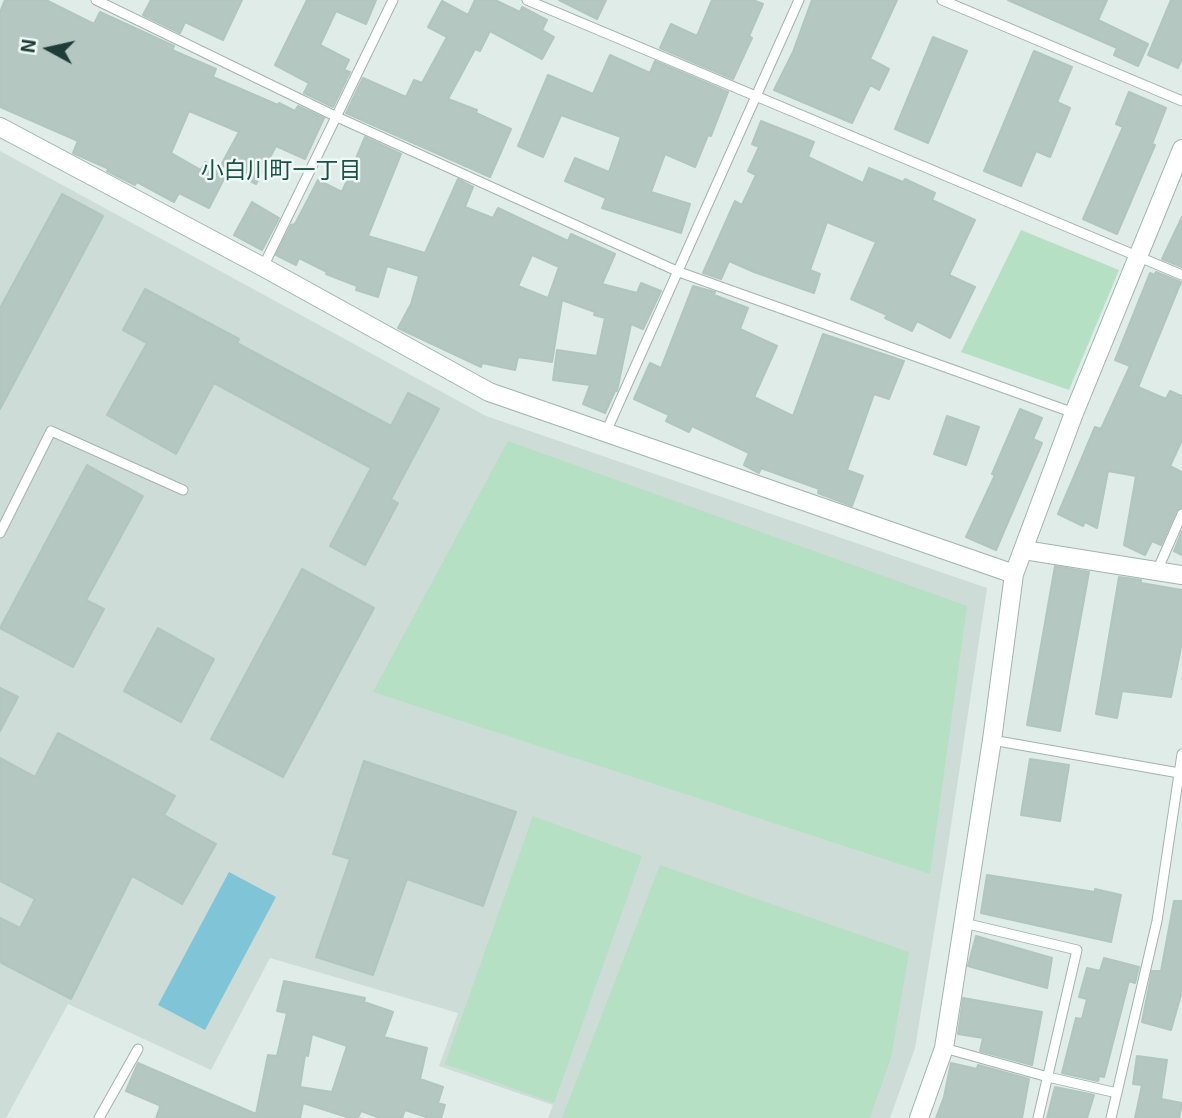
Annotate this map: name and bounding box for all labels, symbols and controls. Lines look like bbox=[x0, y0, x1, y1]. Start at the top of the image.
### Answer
north arrow bbox=[14, 14, 84, 84]
text: N bbox=[15, 38, 40, 54]
district label: 小白川町一丁目 bbox=[201, 156, 361, 184]

